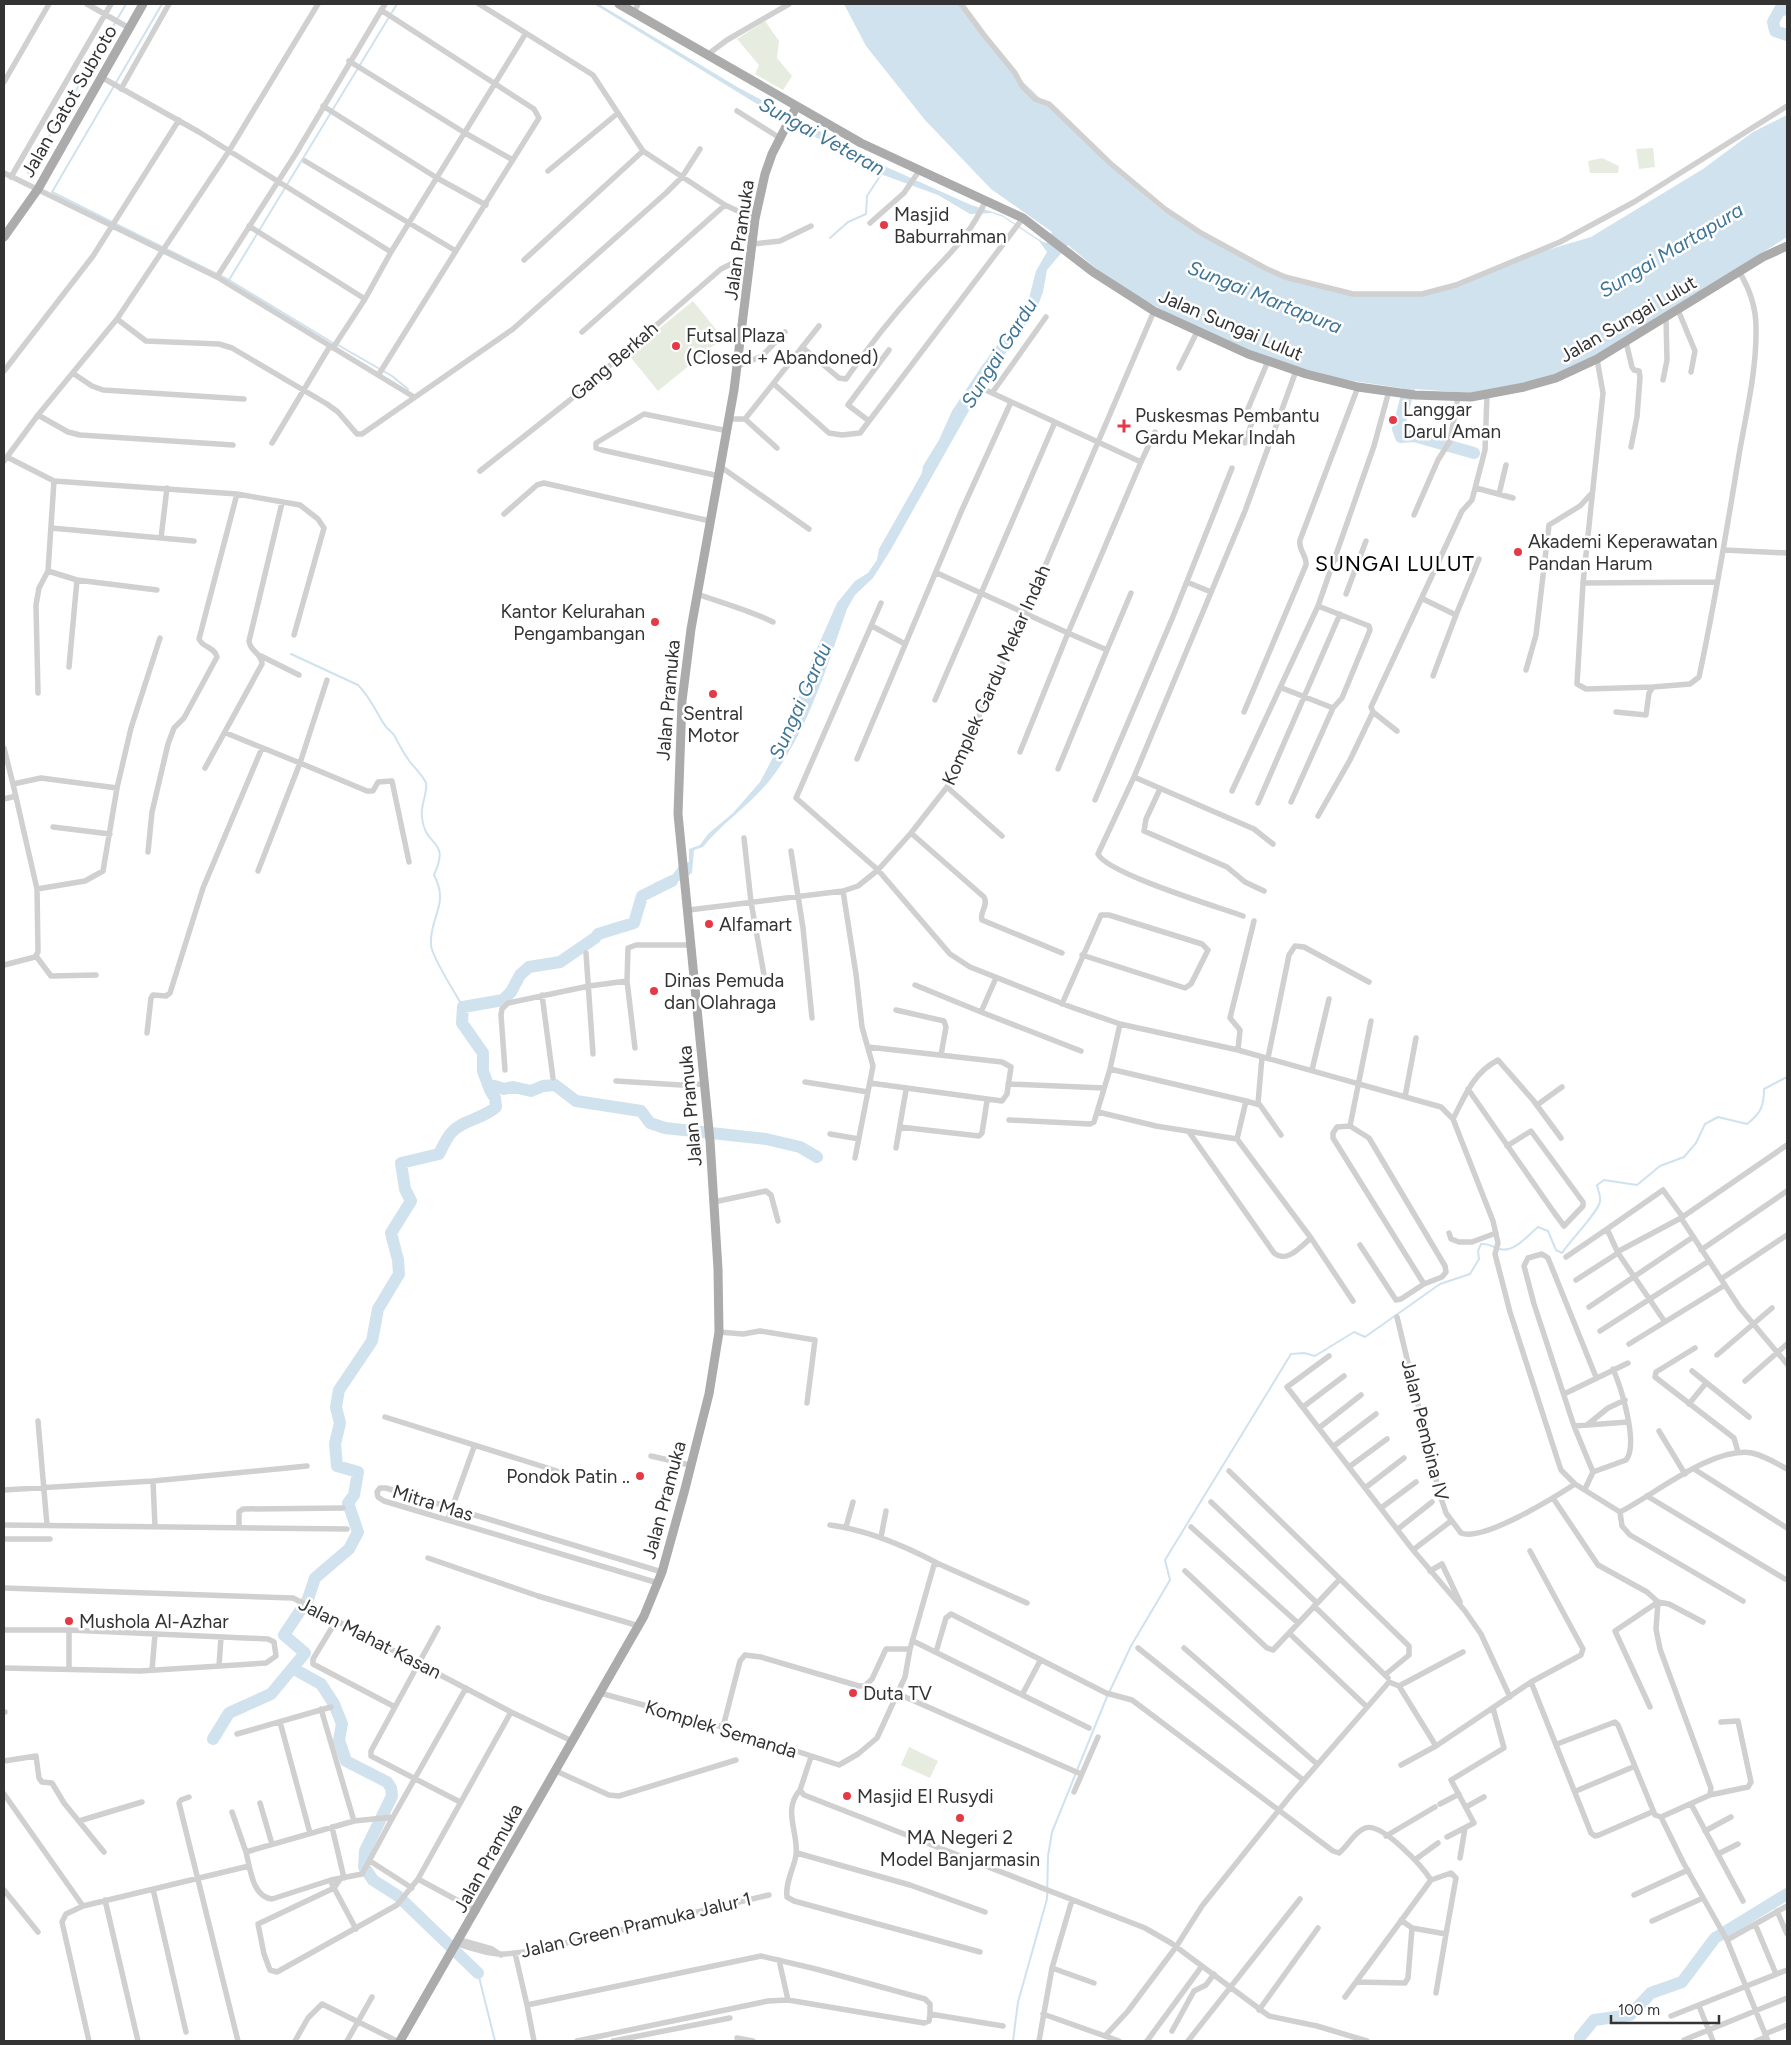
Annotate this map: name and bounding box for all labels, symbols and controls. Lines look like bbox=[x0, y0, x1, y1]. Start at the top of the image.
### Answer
street label: Jalan Gatot Subroto bbox=[16, 21, 122, 181]
water label: Sungai Veteran bbox=[755, 92, 889, 180]
street label: Jalan Pramuka bbox=[719, 178, 759, 302]
water label: Sungai Martapura bbox=[1594, 197, 1748, 303]
place label: Masjid Baburrahman bbox=[894, 203, 1007, 248]
marker: Masjid Baburrahman bbox=[878, 219, 890, 231]
water label: Sungai Martapura bbox=[1184, 255, 1346, 339]
street label: Jalan Sungai Lulut bbox=[1556, 271, 1700, 367]
street label: Jalan Sungai Lulut bbox=[1156, 284, 1306, 366]
water label: Sungai Gardu bbox=[956, 294, 1042, 412]
street label: Gang Berkah bbox=[566, 317, 662, 405]
place label: Futsal Plaza (Closed + Abandoned) bbox=[686, 324, 878, 369]
marker: Futsal Plaza (Closed + Abandoned) bbox=[670, 340, 682, 352]
place label: Langgar Darul Aman bbox=[1403, 398, 1501, 443]
place label: Puskesmas Pembantu Gardu Mekar Indah bbox=[1135, 404, 1320, 449]
marker: Langgar Darul Aman bbox=[1387, 414, 1399, 426]
marker: Puskesmas Pembantu Gardu Mekar Indah bbox=[1117, 419, 1131, 433]
place label: Akademi Keperawatan Pandan Harum bbox=[1528, 530, 1718, 575]
marker: Akademi Keperawatan Pandan Harum bbox=[1512, 546, 1524, 558]
district label: SUNGAI LULUT bbox=[1315, 551, 1475, 576]
street label: Komplek Gardu Mekar Indah bbox=[937, 561, 1055, 789]
place label: Kantor Kelurahan Pengambangan bbox=[500, 600, 645, 645]
marker: Kantor Kelurahan Pengambangan bbox=[649, 616, 661, 628]
street label: Jalan Pramuka bbox=[651, 639, 685, 761]
water label: Sungai Gardu bbox=[764, 639, 836, 763]
marker: Sentral Motor bbox=[707, 688, 719, 700]
place label: Sentral Motor bbox=[683, 702, 743, 747]
place label: Alfamart bbox=[719, 913, 792, 936]
marker: Alfamart bbox=[703, 918, 715, 930]
place label: Dinas Pemuda dan Olahraga bbox=[664, 969, 784, 1014]
marker: Dinas Pemuda dan Olahraga bbox=[648, 985, 660, 997]
street label: Jalan Pramuka bbox=[673, 1045, 707, 1167]
street label: Jalan Pembina IV bbox=[1396, 1357, 1454, 1503]
street label: Jalan Pramuka bbox=[637, 1439, 691, 1561]
place label: Pondok Patin .. bbox=[506, 1465, 630, 1488]
marker: Pondok Patin .. bbox=[634, 1470, 646, 1482]
street label: Mitra Mas bbox=[390, 1480, 476, 1526]
street label: Jalan Mahat Kasan bbox=[295, 1592, 445, 1684]
place label: Mushola Al-Azhar bbox=[79, 1610, 229, 1633]
marker: Mushola Al-Azhar bbox=[63, 1615, 75, 1627]
place label: Duta TV bbox=[863, 1682, 932, 1705]
marker: Duta TV bbox=[847, 1687, 859, 1699]
street label: Komplek Semanda bbox=[642, 1695, 800, 1763]
place label: Masjid El Rusydi bbox=[857, 1785, 994, 1808]
marker: Masjid El Rusydi bbox=[841, 1790, 853, 1802]
street label: Jalan Pramuka bbox=[449, 1799, 527, 1917]
marker: MA Negeri 2 Model Banjarmasin bbox=[954, 1812, 966, 1824]
place label: MA Negeri 2 Model Banjarmasin bbox=[880, 1826, 1040, 1871]
street label: Jalan Green Pramuka Jalur 1 bbox=[518, 1887, 754, 1963]
scale bar bbox=[1611, 1992, 1718, 2024]
text: 100 m bbox=[1618, 2001, 1660, 2019]

